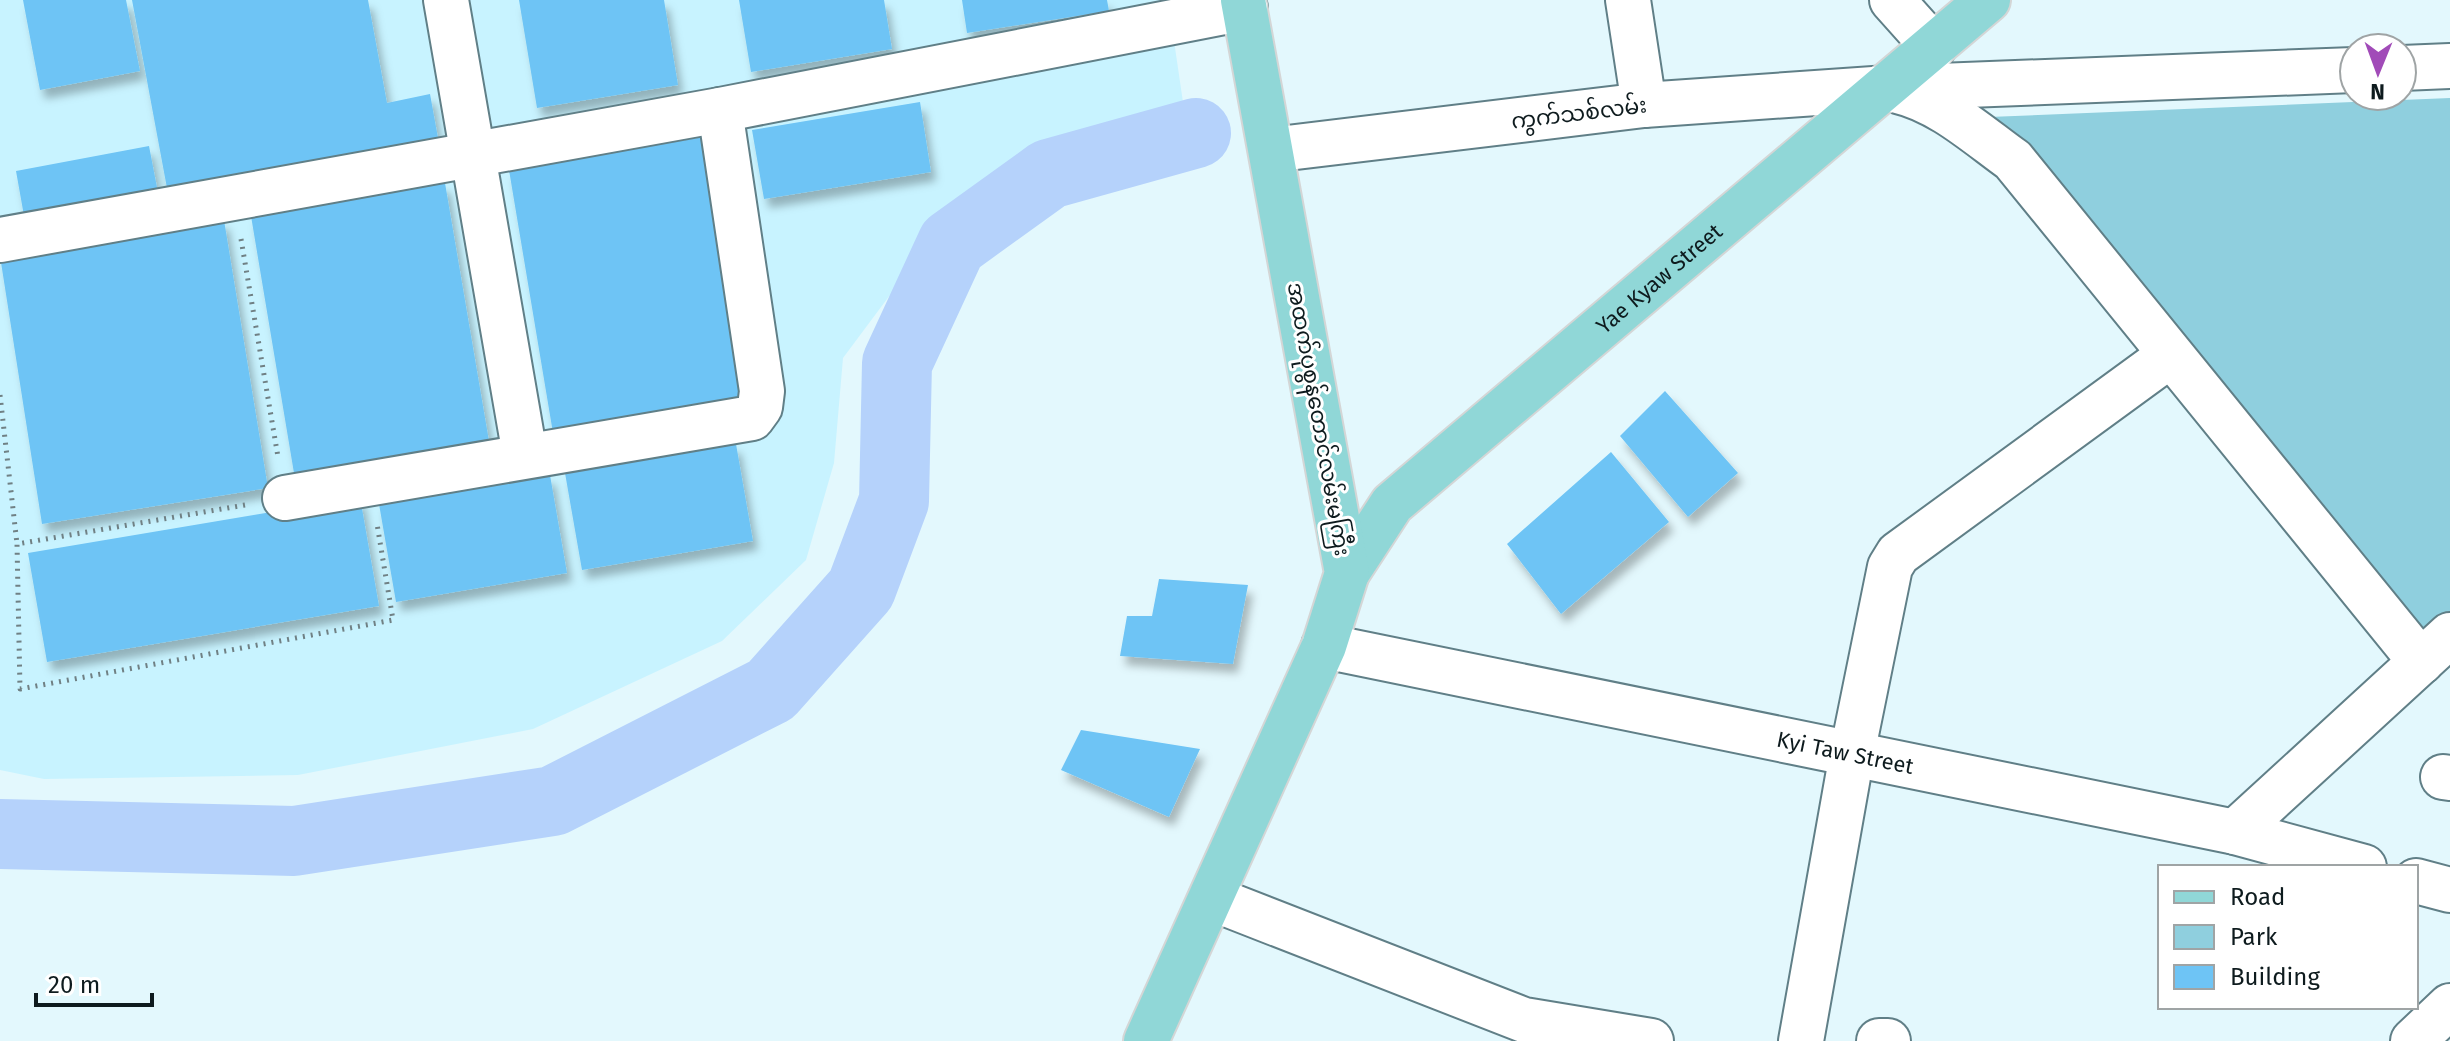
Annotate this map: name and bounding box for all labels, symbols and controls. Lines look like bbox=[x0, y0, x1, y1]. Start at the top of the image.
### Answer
north arrow bbox=[2338, 32, 2418, 112]
text: N bbox=[2370, 78, 2385, 105]
street label: ကွက်သစ်လမ်း bbox=[1509, 89, 1649, 138]
street label: Yae Kyaw Street bbox=[1590, 217, 1728, 339]
street label: အထက်ပုစွန်တောင်လမ်းမကြီး bbox=[1278, 280, 1358, 559]
street label: Kyi Taw Street bbox=[1774, 725, 1916, 780]
legend bbox=[2158, 865, 2418, 1009]
text: Road bbox=[2230, 883, 2285, 911]
text: Park bbox=[2230, 923, 2278, 951]
scale bar bbox=[36, 957, 152, 1007]
text: Building bbox=[2230, 963, 2320, 991]
text: 20 m bbox=[48, 971, 100, 999]

